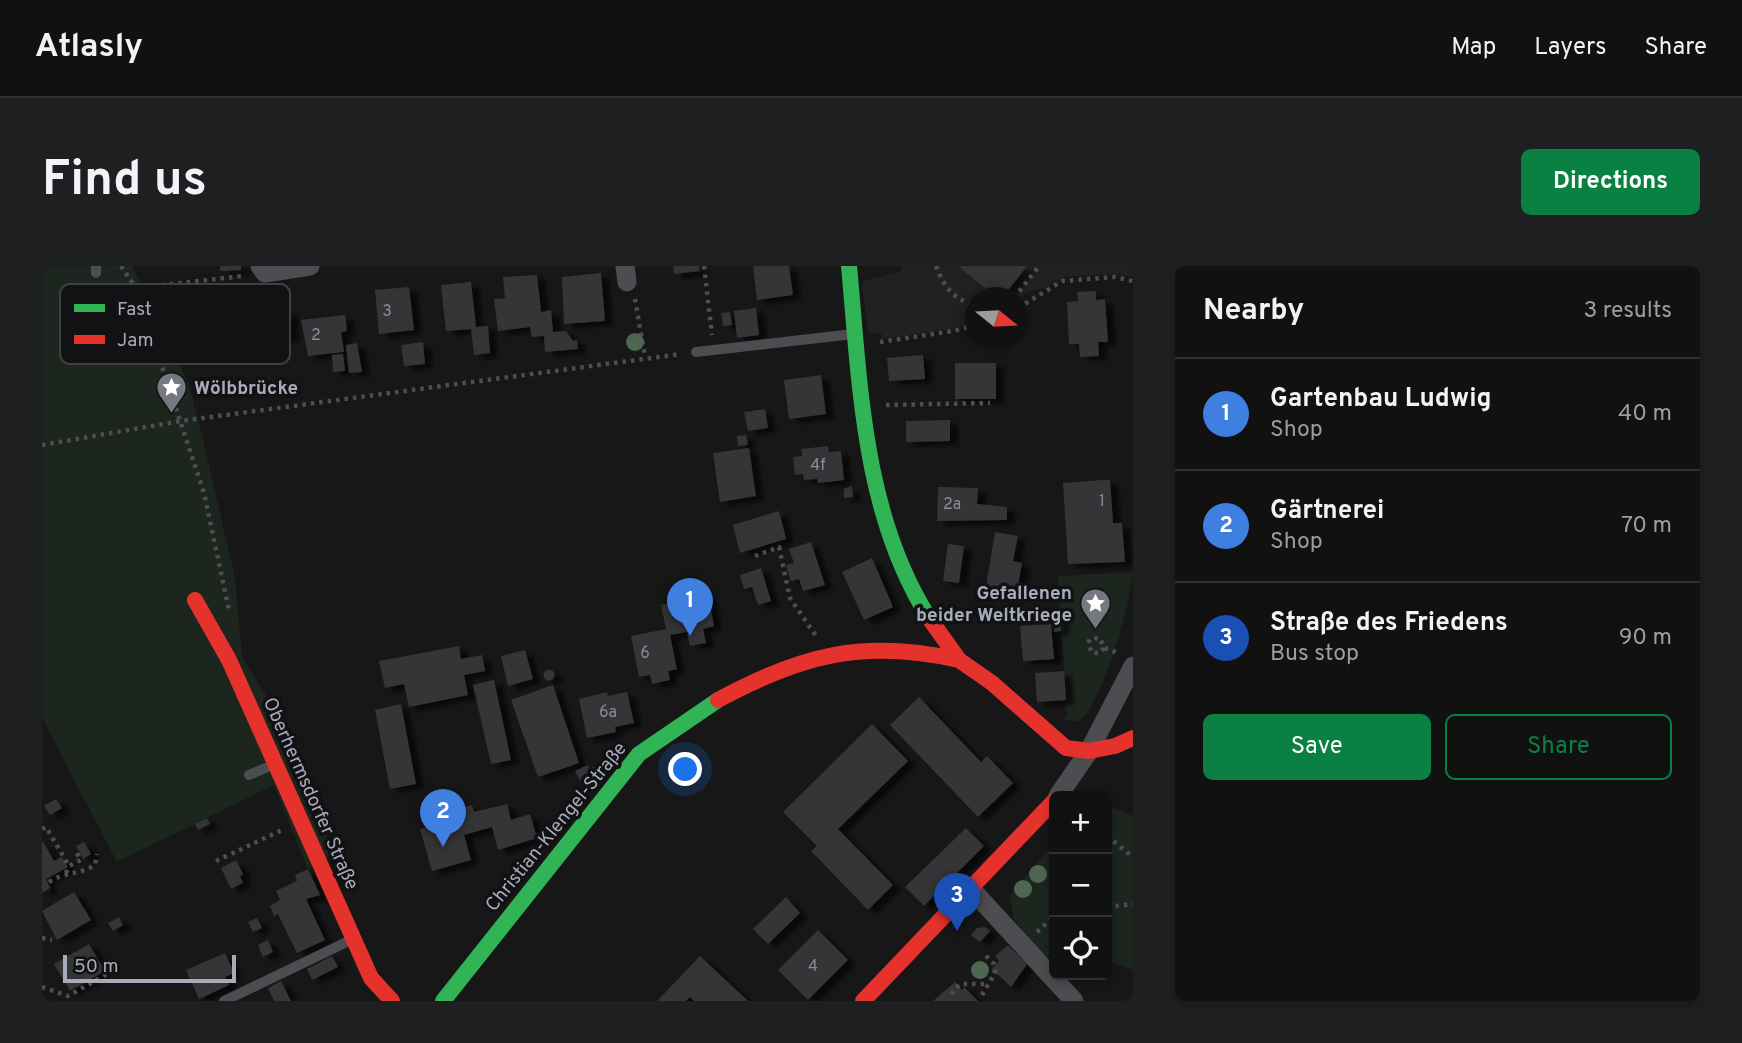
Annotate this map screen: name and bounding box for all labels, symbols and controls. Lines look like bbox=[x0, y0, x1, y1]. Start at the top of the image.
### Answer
text: Atlasly bbox=[35, 27, 143, 69]
text: Map bbox=[1451, 33, 1496, 63]
text: Layers bbox=[1534, 33, 1606, 63]
text: Share bbox=[1644, 33, 1707, 63]
button: Directions bbox=[1521, 149, 1700, 215]
text: Find us bbox=[42, 151, 207, 213]
legend bbox=[60, 284, 290, 364]
north arrow bbox=[965, 287, 1028, 350]
text: Nearby bbox=[1203, 293, 1304, 330]
text: 3 results bbox=[1583, 297, 1672, 326]
text: Fast bbox=[117, 298, 152, 322]
house number: 3 bbox=[382, 302, 392, 322]
house number: 2 bbox=[311, 326, 321, 346]
text: Jam bbox=[117, 329, 154, 353]
place icon: Wölbbrücke bbox=[154, 370, 188, 414]
place label: Wölbbrücke bbox=[194, 377, 298, 401]
text: Gartenbau Ludwig bbox=[1270, 383, 1492, 416]
text: 1 bbox=[1221, 400, 1231, 429]
text: 40 m bbox=[1618, 400, 1672, 429]
text: Shop bbox=[1270, 416, 1323, 445]
house number: 4f bbox=[810, 456, 826, 476]
house number: 1 bbox=[1099, 492, 1105, 512]
house number: 2a bbox=[943, 495, 961, 515]
text: Gärtnerei bbox=[1270, 495, 1384, 528]
text: 2 bbox=[1219, 512, 1233, 541]
text: 70 m bbox=[1621, 512, 1672, 541]
text: Shop bbox=[1270, 528, 1323, 557]
pin: 1 bbox=[667, 578, 713, 636]
place label: Gefallenen beider Weltkriege bbox=[916, 582, 1072, 628]
place icon: Gefallenen beider Weltkriege bbox=[1078, 586, 1112, 630]
text: Straße des Friedens bbox=[1270, 607, 1508, 640]
text: 3 bbox=[1219, 624, 1233, 653]
text: 90 m bbox=[1619, 624, 1672, 653]
text: Bus stop bbox=[1270, 640, 1359, 669]
house number: 6 bbox=[640, 644, 650, 664]
street label: Oberhermsdorfer Straße bbox=[257, 694, 363, 894]
house number: 6a bbox=[599, 703, 617, 723]
button: Save bbox=[1203, 714, 1431, 780]
button: Share bbox=[1445, 714, 1672, 780]
street label: Christian-Klengel-Straße bbox=[481, 738, 632, 917]
your location bbox=[668, 752, 702, 786]
pin: 2 bbox=[420, 789, 466, 847]
map controls bbox=[1049, 791, 1112, 980]
button: + bbox=[1049, 791, 1112, 854]
button: − bbox=[1049, 854, 1112, 917]
pin: 3 bbox=[934, 873, 980, 931]
button: locate bbox=[1049, 917, 1112, 980]
scale bar bbox=[63, 952, 236, 984]
text: 50 m bbox=[74, 955, 119, 979]
house number: 4 bbox=[808, 957, 818, 977]

